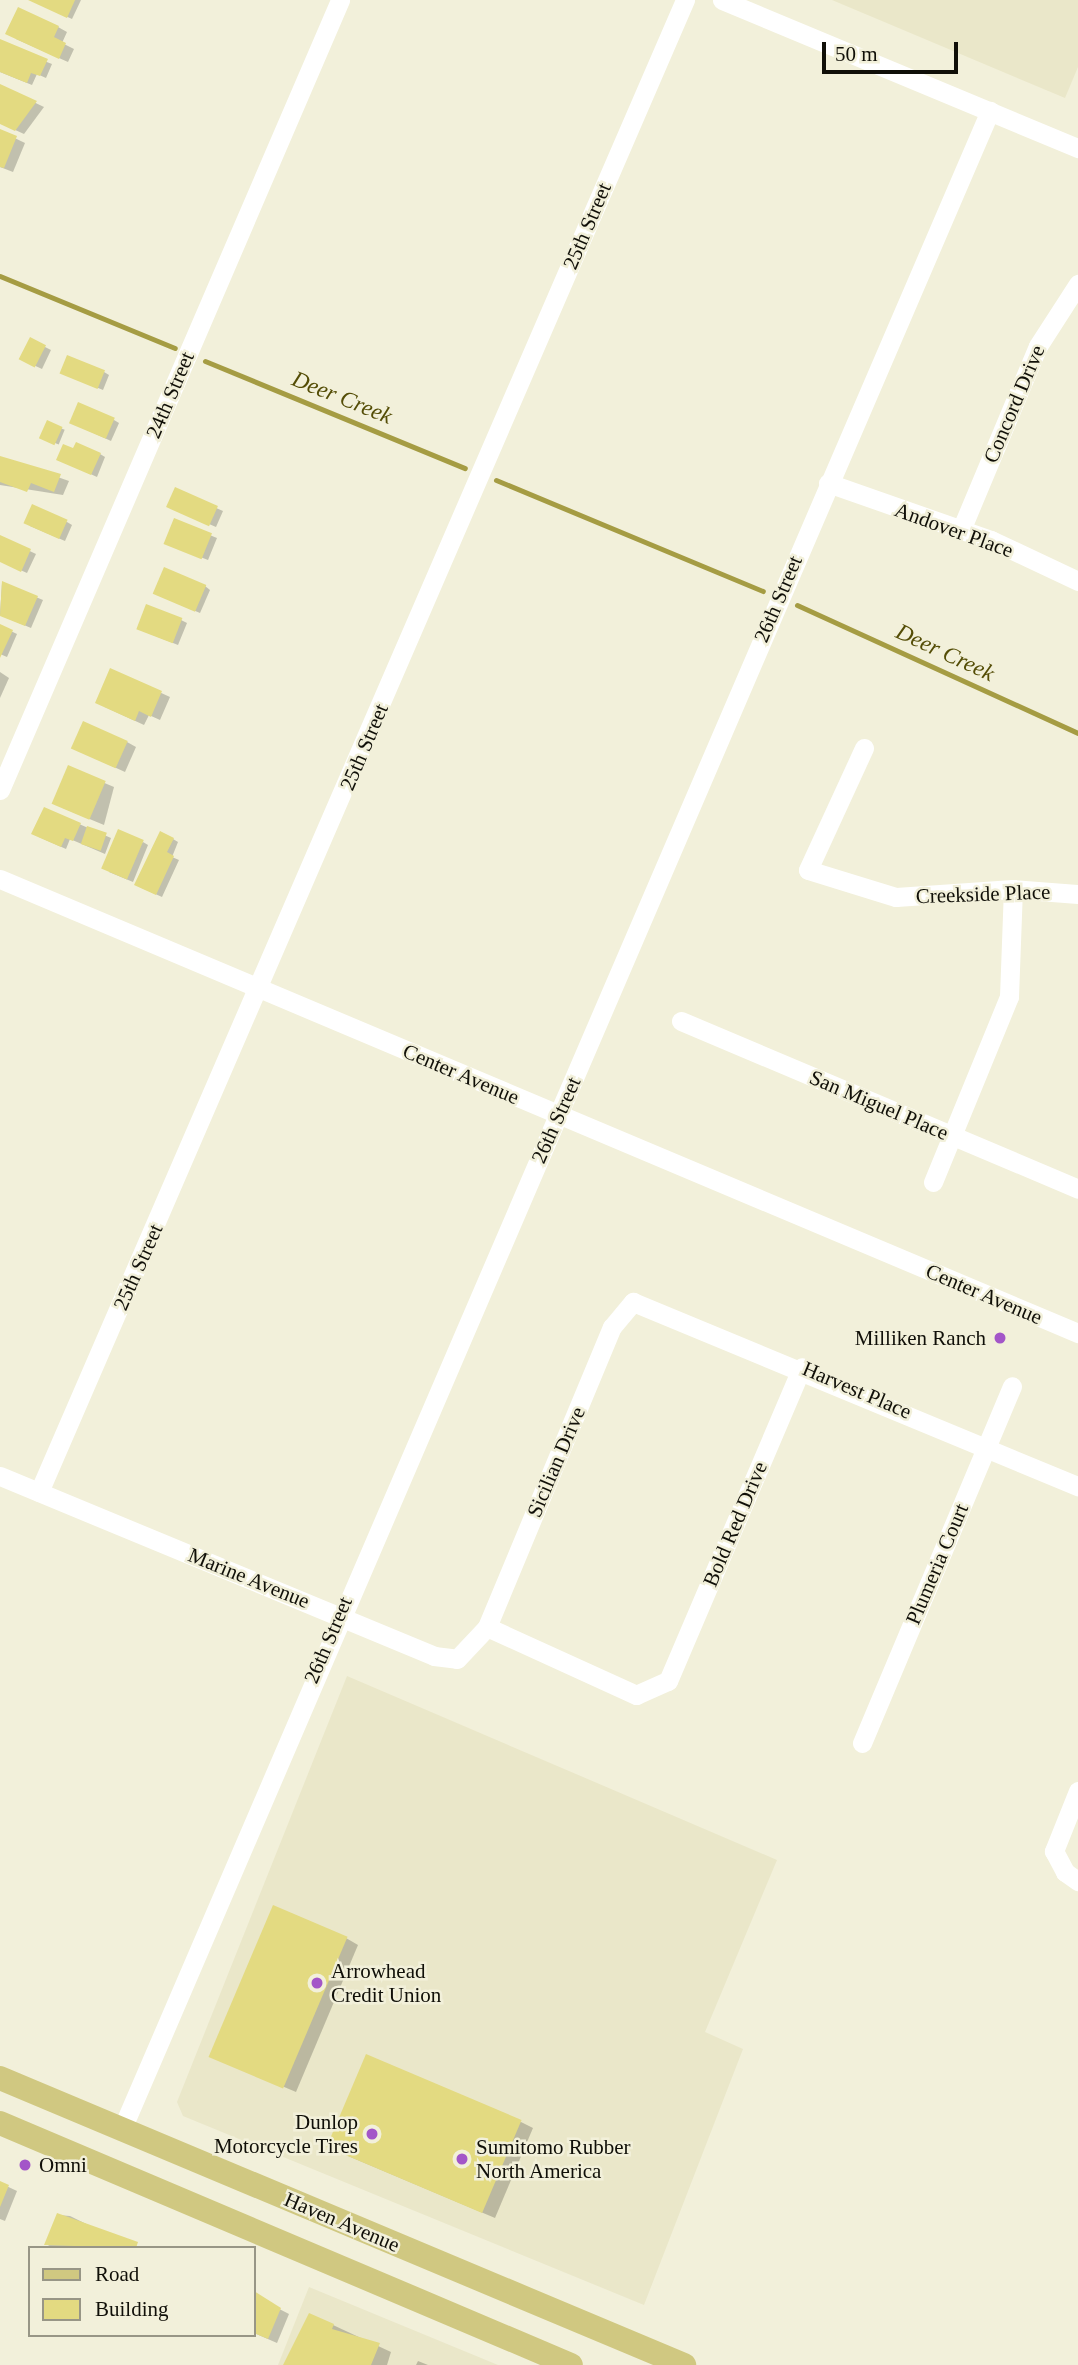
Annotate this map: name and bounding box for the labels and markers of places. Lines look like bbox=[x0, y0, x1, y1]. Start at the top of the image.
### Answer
place label: Milliken Ranch bbox=[855, 1325, 986, 1351]
marker: Milliken Ranch bbox=[992, 1330, 1008, 1346]
place label: Arrowhead Credit Union bbox=[331, 1958, 441, 2008]
marker: Arrowhead Credit Union bbox=[309, 1975, 325, 1991]
place label: Dunlop Motorcycle Tires bbox=[214, 2109, 358, 2159]
marker: Dunlop Motorcycle Tires bbox=[364, 2126, 380, 2142]
place label: Sumitomo Rubber North America bbox=[476, 2134, 631, 2184]
marker: Sumitomo Rubber North America bbox=[454, 2151, 470, 2167]
place label: Omni bbox=[39, 2152, 87, 2178]
marker: Omni bbox=[17, 2157, 33, 2173]

